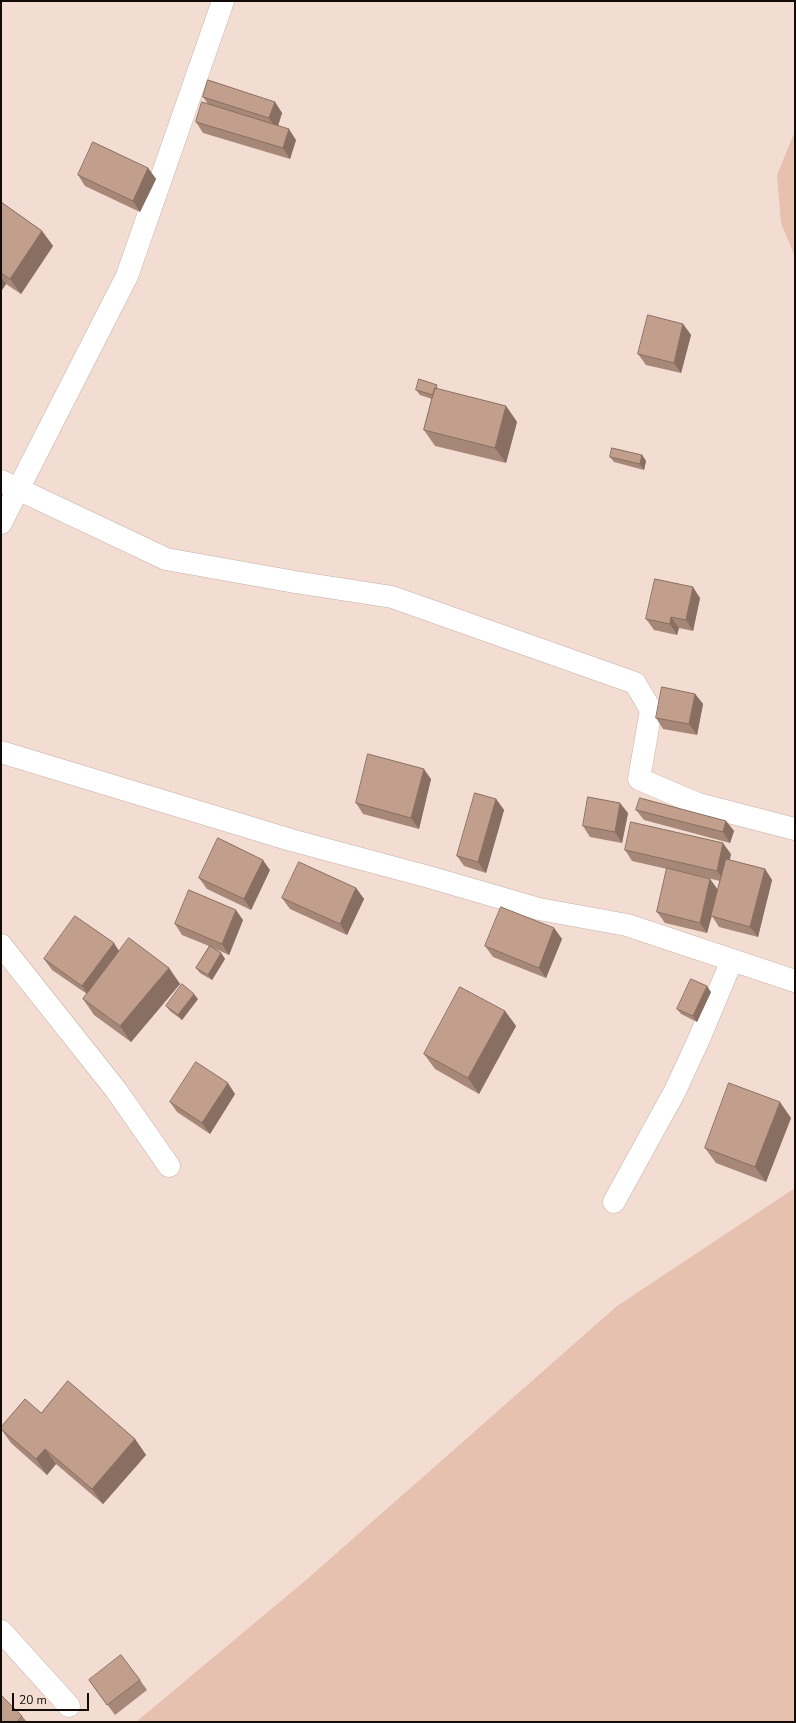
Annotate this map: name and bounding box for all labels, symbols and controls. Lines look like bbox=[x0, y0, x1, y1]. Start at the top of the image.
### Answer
scale bar bbox=[14, 1685, 91, 1711]
text: 20 m bbox=[19, 1692, 47, 1708]

